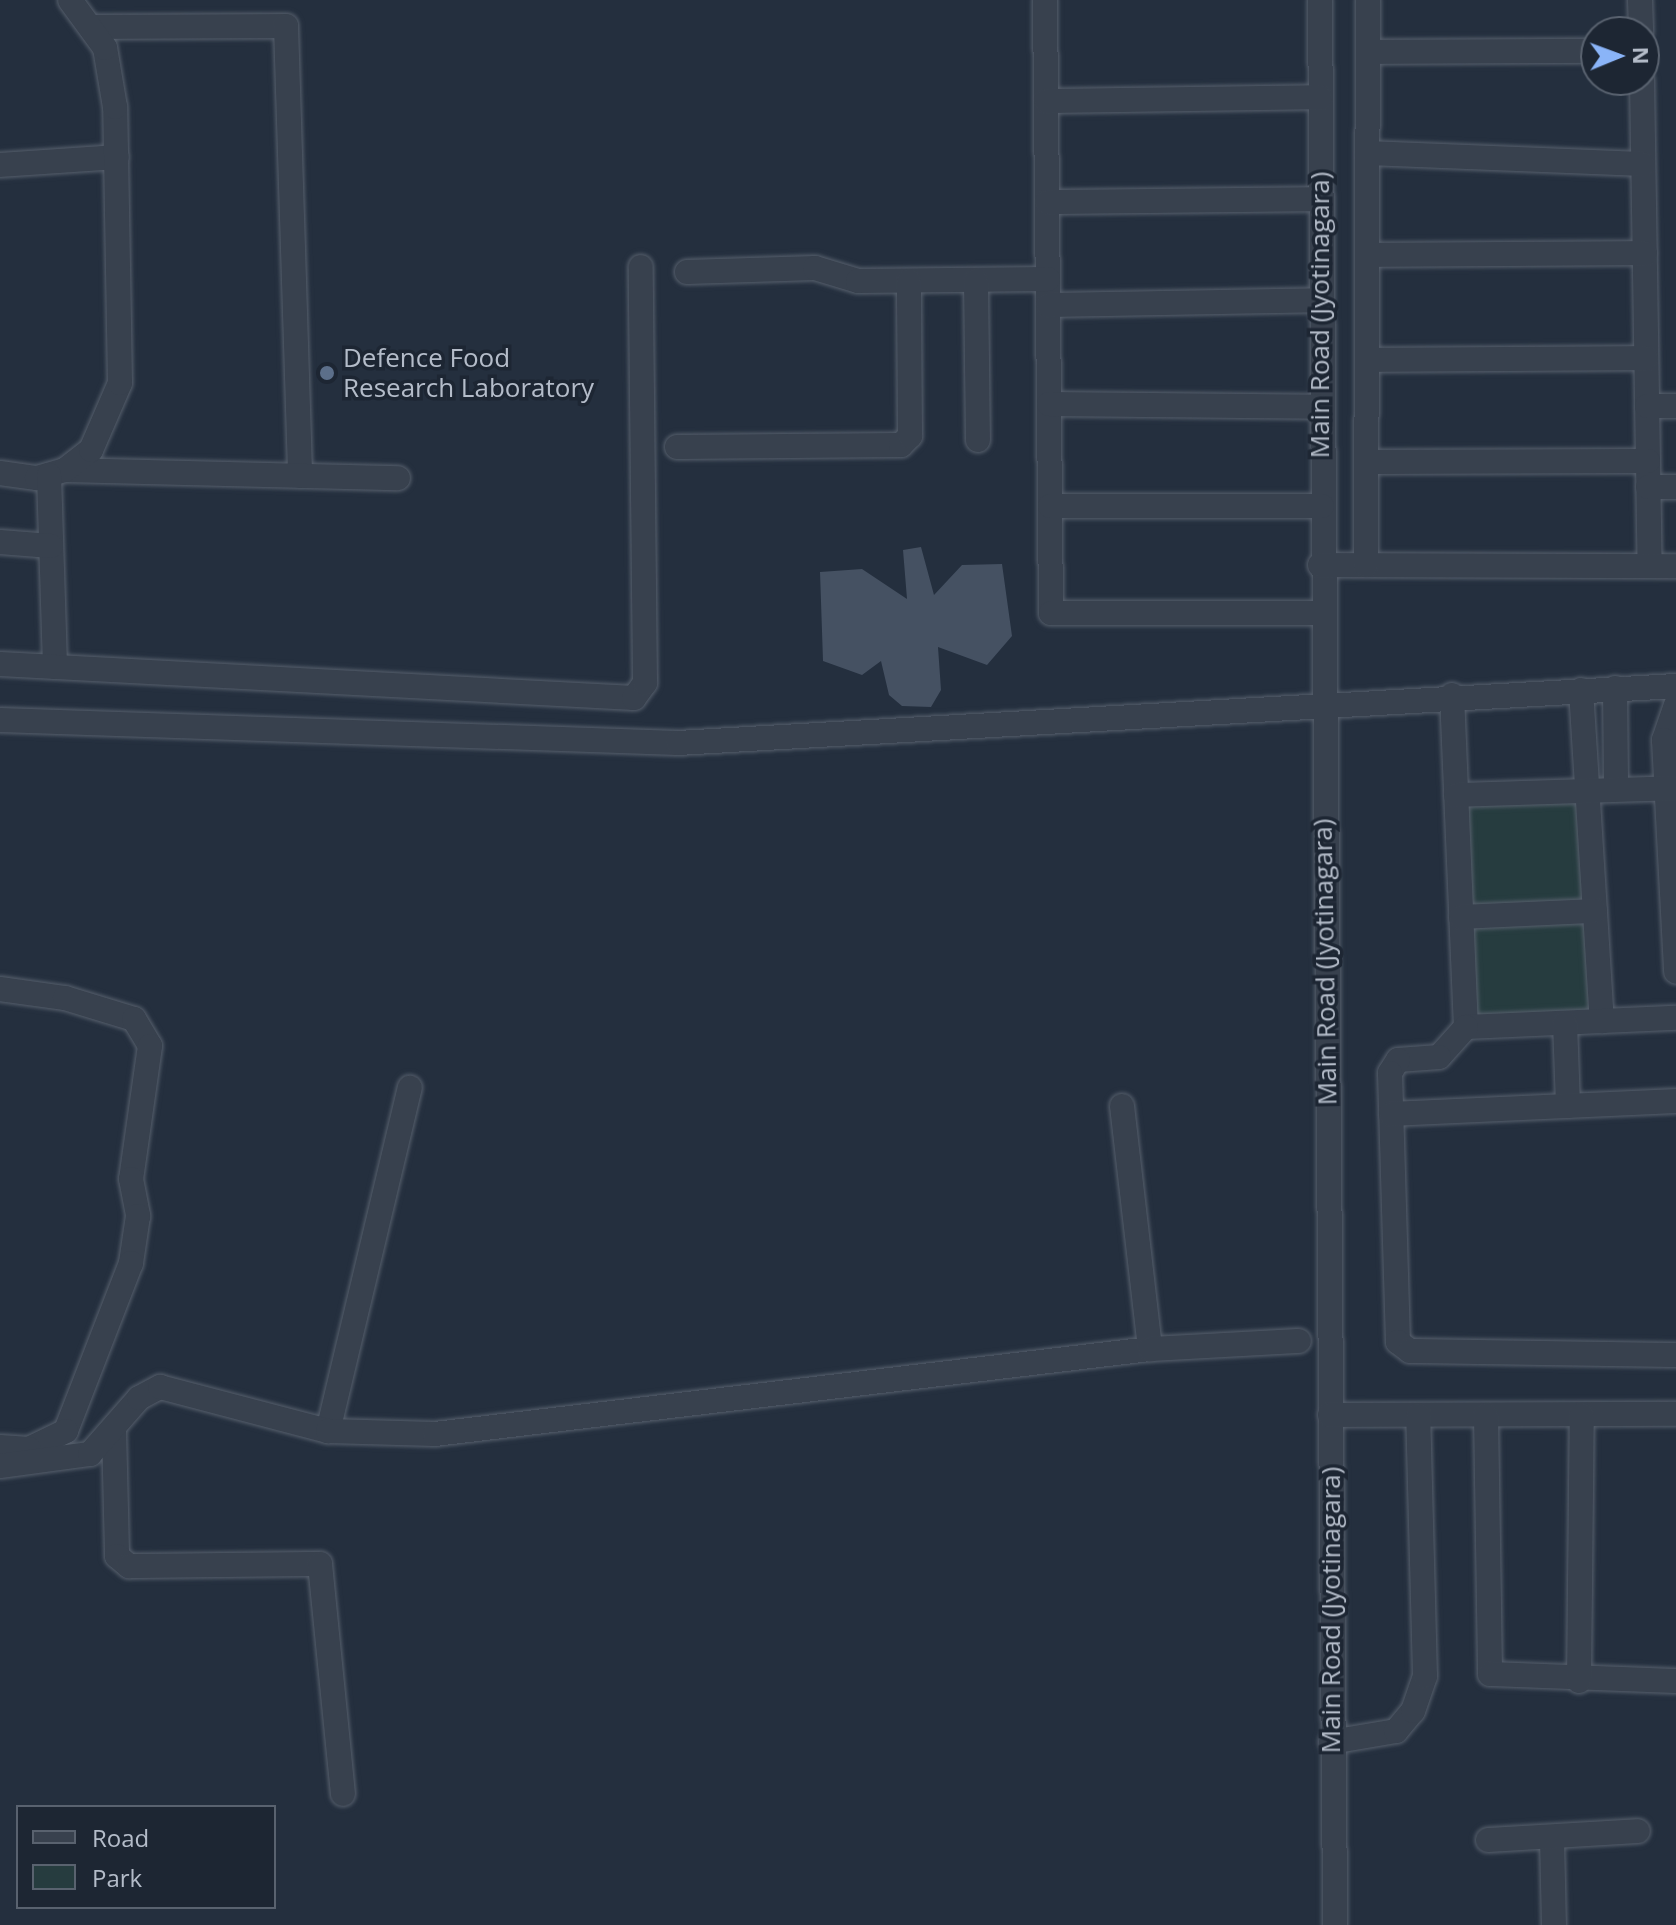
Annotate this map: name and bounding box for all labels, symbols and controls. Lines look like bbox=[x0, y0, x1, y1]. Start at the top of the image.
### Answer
north arrow bbox=[1580, 16, 1660, 96]
text: N bbox=[1627, 46, 1657, 65]
street label: Main Road (Jyotinagara) bbox=[1304, 172, 1336, 458]
place label: Defence Food Research Laboratory bbox=[343, 342, 594, 404]
marker: Defence Food Research Laboratory bbox=[318, 364, 336, 382]
street label: Main Road (Jyotinagara) bbox=[1307, 818, 1343, 1106]
street label: Main Road (Jyotinagara) bbox=[1315, 1467, 1347, 1753]
legend bbox=[16, 1805, 276, 1909]
text: Road bbox=[92, 1821, 149, 1854]
text: Park bbox=[92, 1861, 142, 1894]

